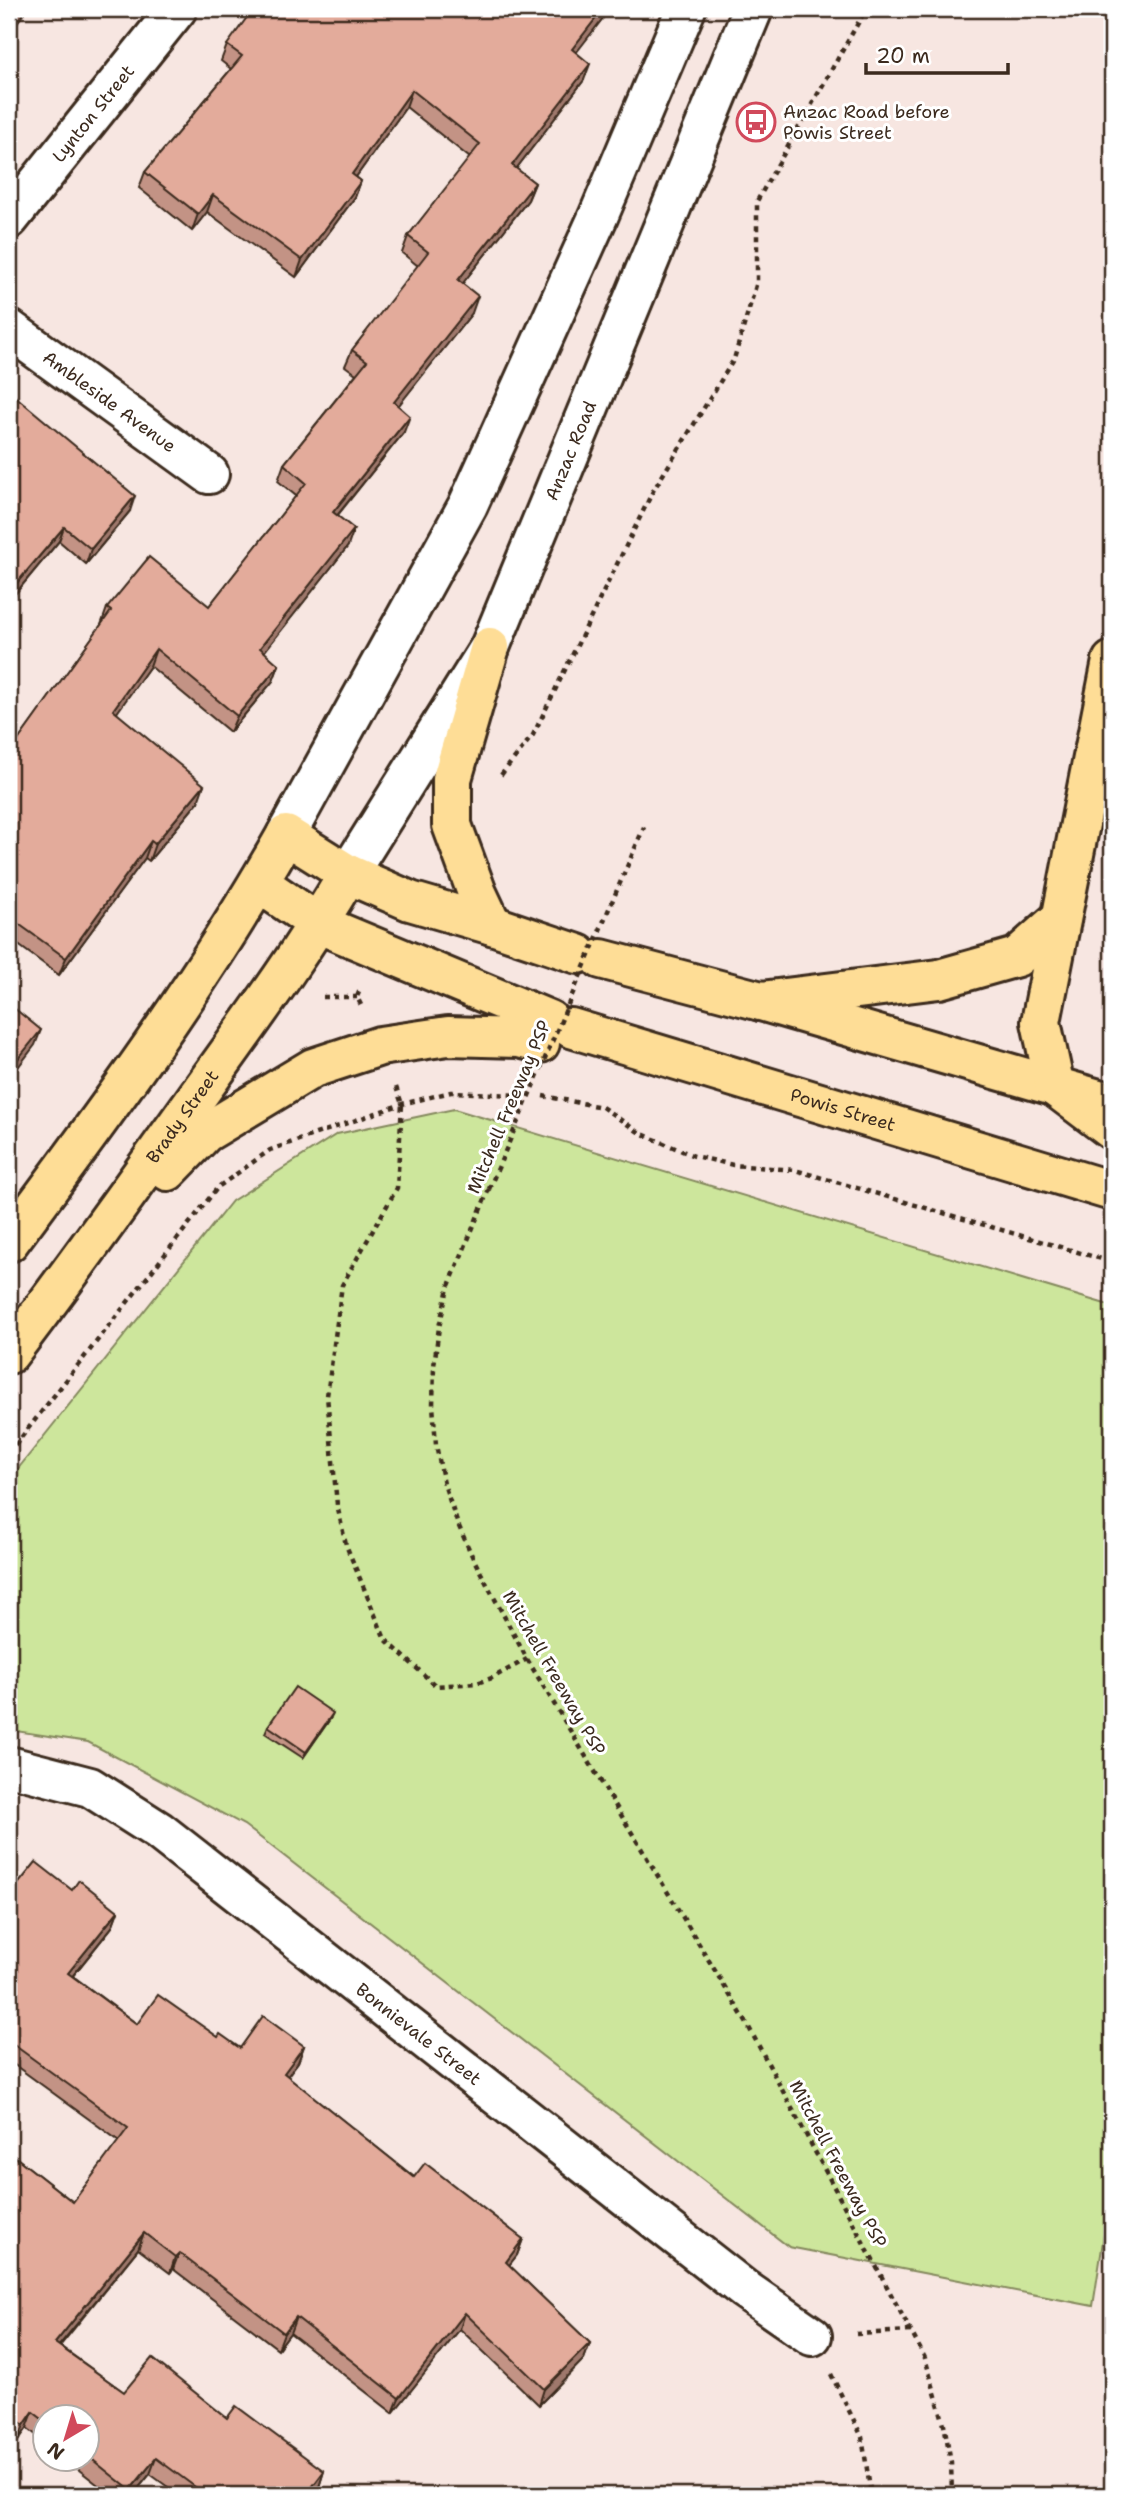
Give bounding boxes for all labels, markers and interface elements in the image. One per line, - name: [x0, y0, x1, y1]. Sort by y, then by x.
- scale bar: [866, 32, 1007, 76]
- text: 20 m: [876, 42, 930, 70]
- street label: Lynton Street: [47, 60, 140, 167]
- place label: Anzac Road before Powis Street: [783, 100, 950, 145]
- bus stop icon: Anzac Road before Powis Street: [735, 101, 777, 143]
- street label: Ambleside Avenue: [38, 345, 181, 458]
- street label: Anzac Road: [540, 397, 602, 504]
- street label: Mitchell Freeway PSP: [462, 1017, 556, 1197]
- street label: Brady Street: [141, 1065, 224, 1168]
- street label: Powis Street: [787, 1083, 899, 1137]
- street label: Mitchell Freeway PSP: [497, 1586, 611, 1760]
- street label: Bonnievale Street: [351, 1978, 486, 2091]
- street label: Mitchell Freeway PSP: [784, 2076, 892, 2252]
- north arrow: [32, 2402, 102, 2472]
- text: N: [42, 2437, 69, 2465]

